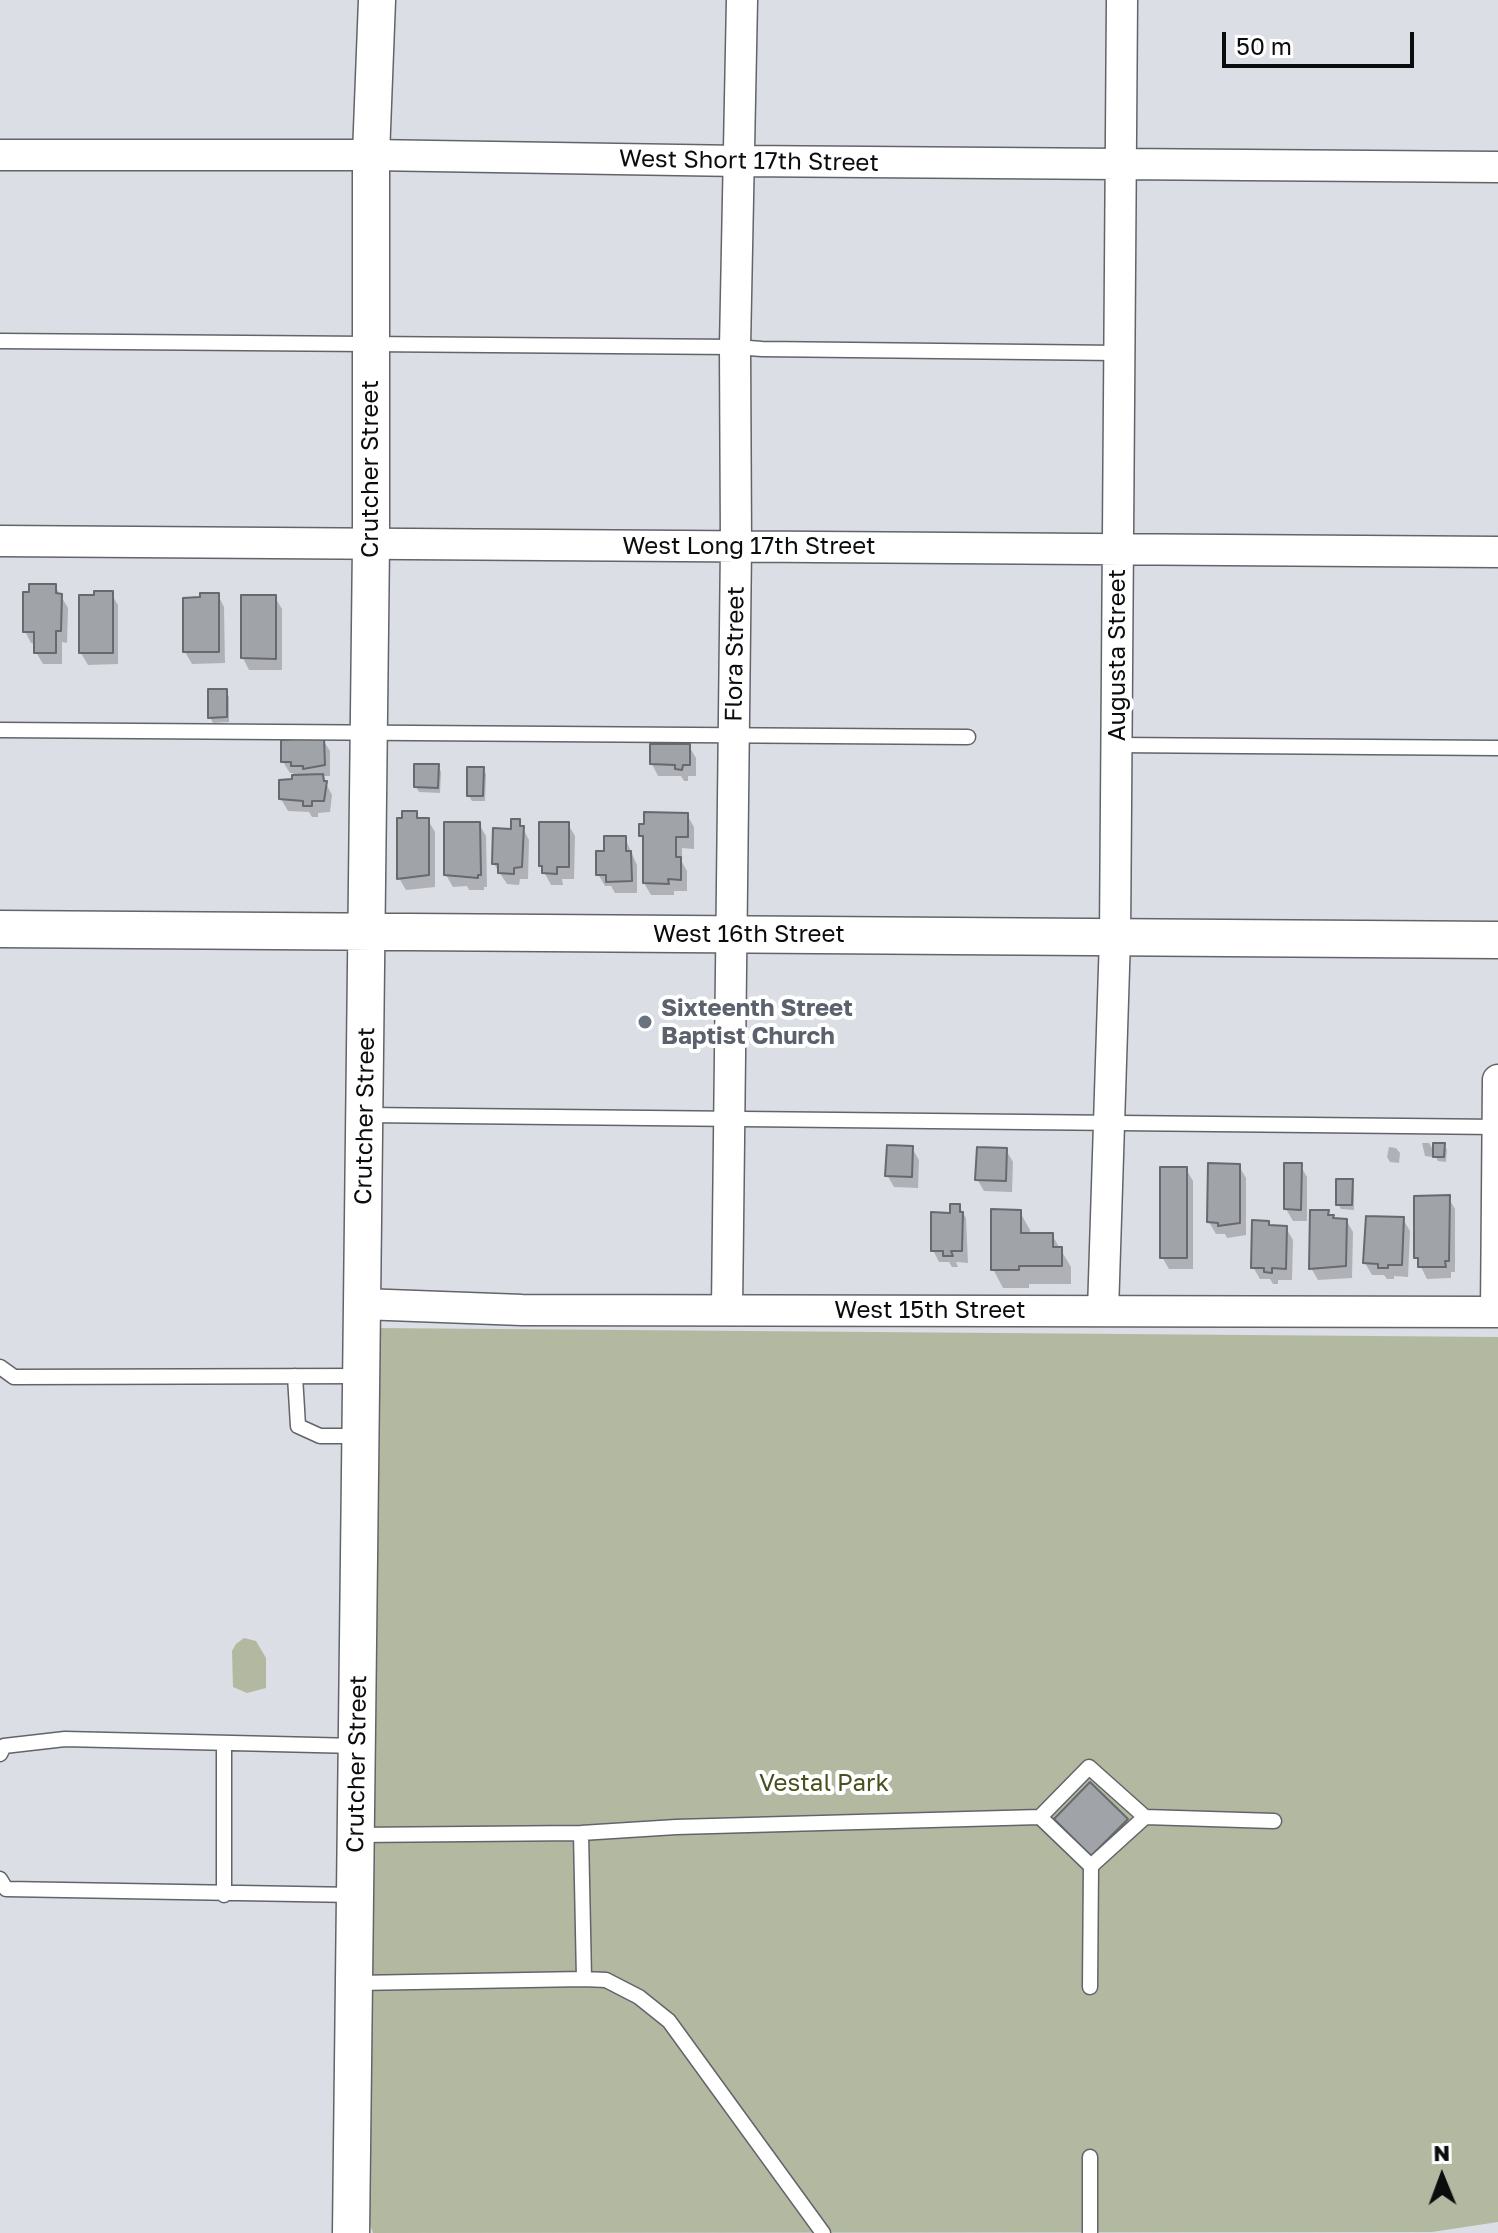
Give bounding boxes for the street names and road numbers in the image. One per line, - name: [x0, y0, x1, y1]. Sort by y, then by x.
- street label: West Short 17th Street: [619, 144, 879, 178]
- street label: Crutcher Street: [356, 380, 384, 558]
- street label: West Long 17th Street: [622, 532, 876, 560]
- street label: Augusta Street: [1103, 569, 1131, 741]
- street label: Flora Street: [719, 586, 751, 722]
- street label: West 16th Street: [653, 920, 845, 948]
- street label: Crutcher Street: [349, 1027, 381, 1205]
- street label: West 15th Street: [834, 1296, 1026, 1324]
- street label: Crutcher Street: [341, 1675, 373, 1853]

